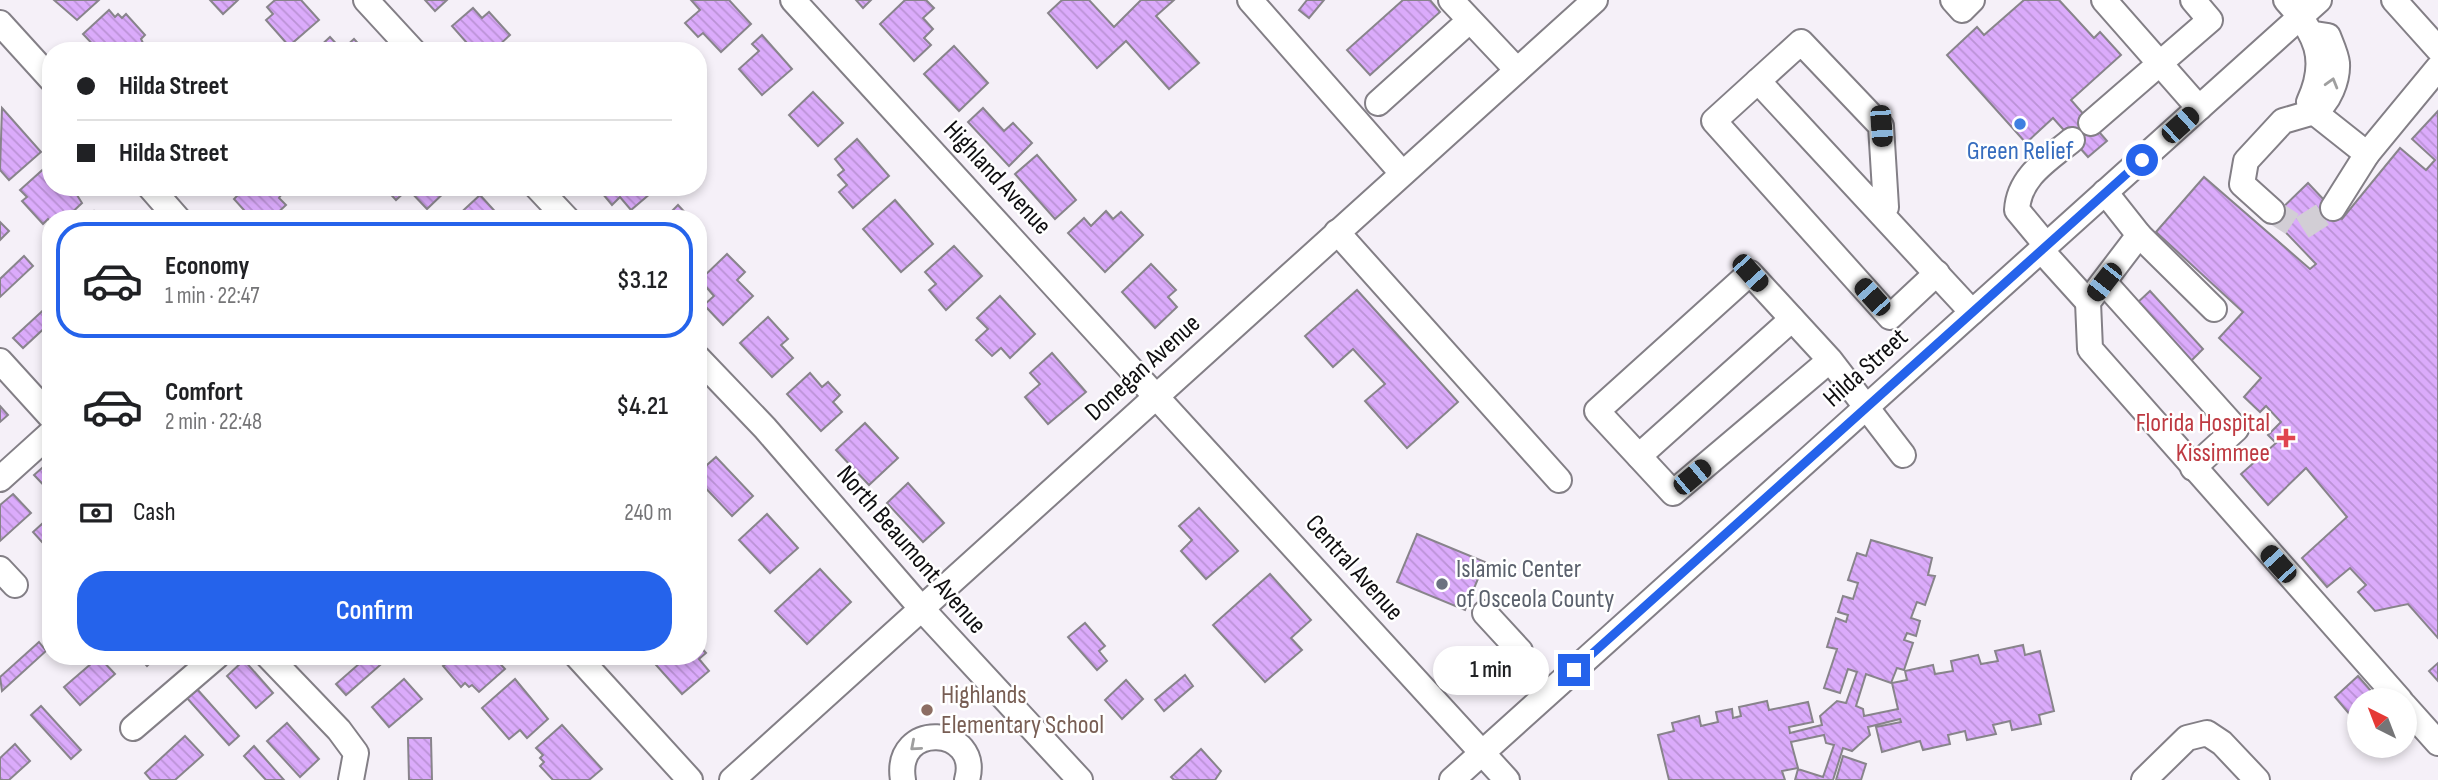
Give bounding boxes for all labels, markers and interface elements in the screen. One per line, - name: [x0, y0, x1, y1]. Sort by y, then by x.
- text: Hilda Street: [119, 71, 228, 102]
- one-way arrow: [2324, 78, 2338, 90]
- car: [2158, 103, 2203, 147]
- car: [1870, 104, 1893, 148]
- street label: Highland Avenue: [937, 115, 1057, 241]
- marker: Green Relief: [2012, 116, 2028, 132]
- place label: Green Relief: [1967, 136, 2074, 167]
- text: Hilda Street: [119, 138, 228, 169]
- route start: [2126, 144, 2158, 176]
- icon: car: [81, 249, 144, 312]
- car: [1729, 250, 1772, 296]
- text: Economy: [165, 251, 249, 282]
- car: [2083, 259, 2126, 305]
- text: $3.12: [617, 265, 668, 296]
- car: [1851, 274, 1894, 320]
- text: 1 min · 22:47: [165, 282, 259, 310]
- street label: Donegan Avenue: [1079, 308, 1207, 428]
- street label: Hilda Street: [1817, 322, 1915, 414]
- icon: car: [81, 375, 144, 438]
- text: Comfort: [165, 377, 243, 408]
- text: $4.21: [616, 391, 668, 422]
- text: 2 min · 22:48: [165, 408, 262, 436]
- place label: Florida Hospital Kissimmee: [2136, 408, 2270, 469]
- marker: Florida Hospital Kissimmee: [2276, 428, 2296, 448]
- car: [1670, 455, 1715, 499]
- street label: North Beaumont Avenue: [830, 460, 992, 640]
- icon: cash: [77, 494, 115, 532]
- text: Cash: [133, 497, 176, 528]
- text: 240 m: [624, 499, 672, 527]
- street label: Central Avenue: [1298, 509, 1410, 627]
- car: [2257, 541, 2300, 587]
- place label: Islamic Center of Osceola County: [1456, 554, 1614, 615]
- button: Confirm: [77, 571, 672, 651]
- marker: Islamic Center of Osceola County: [1434, 576, 1450, 592]
- callout: 1 min: [1434, 646, 1550, 694]
- route end: [1558, 654, 1590, 686]
- text: 1 min: [1470, 656, 1512, 684]
- place label: Highlands Elementary School: [941, 680, 1104, 741]
- north arrow: [2347, 688, 2417, 758]
- map controls: [2347, 688, 2417, 758]
- marker: Highlands Elementary School: [919, 702, 935, 718]
- one-way arrow: [910, 738, 923, 750]

